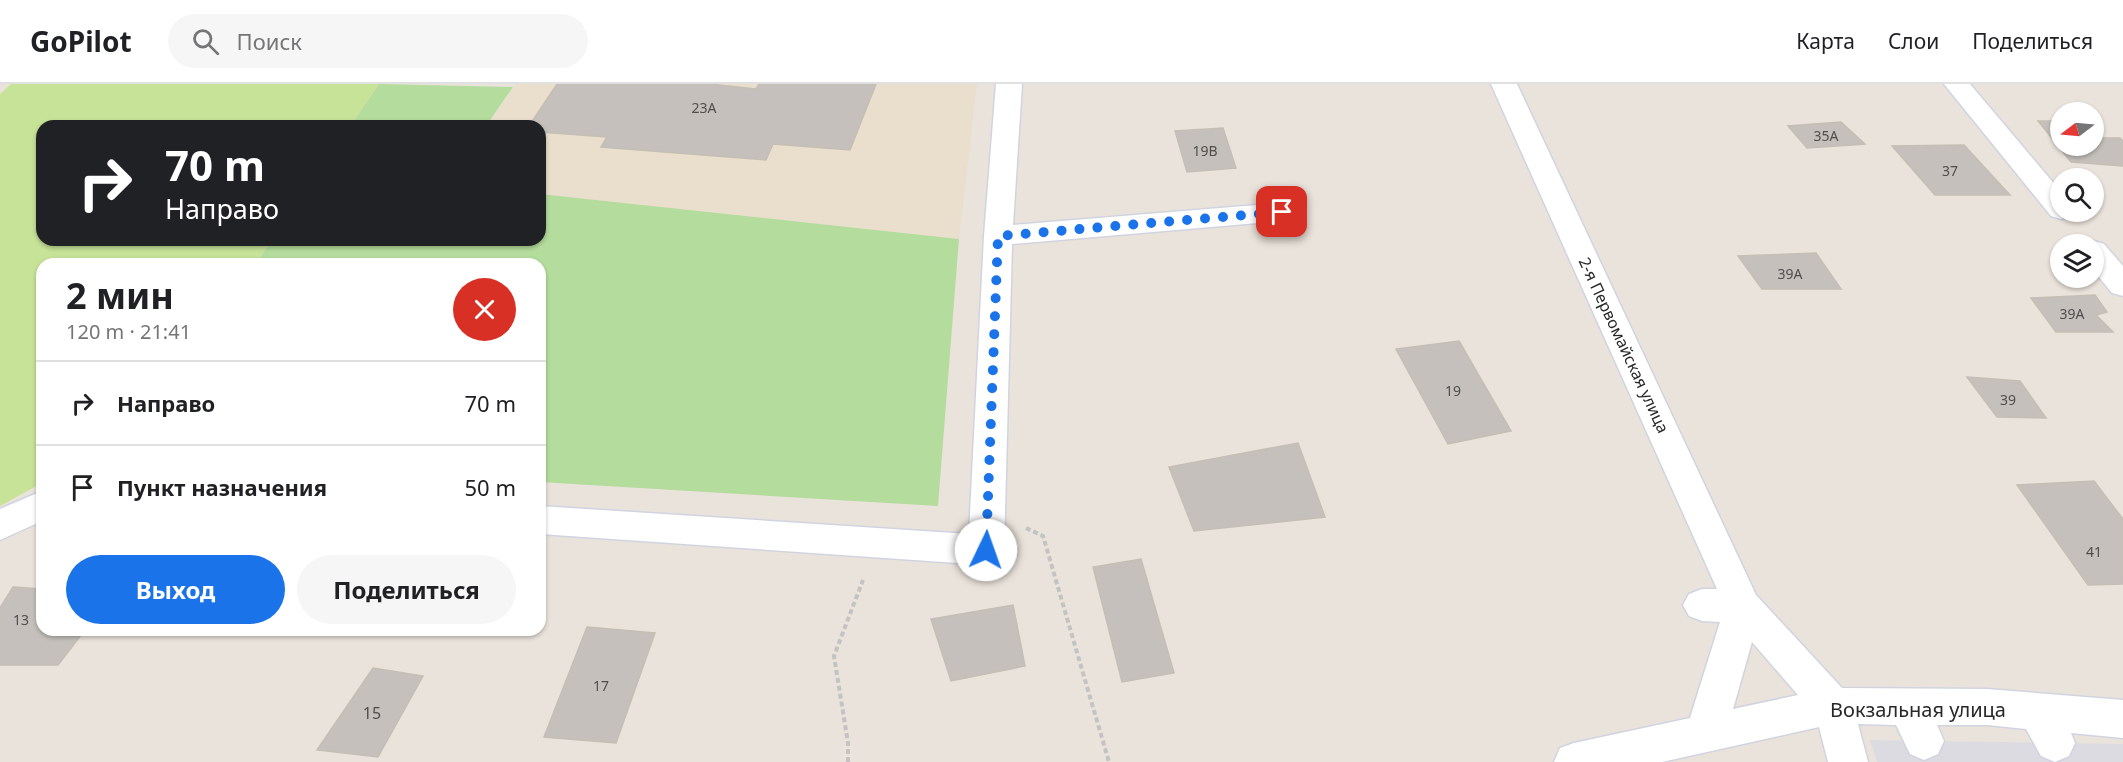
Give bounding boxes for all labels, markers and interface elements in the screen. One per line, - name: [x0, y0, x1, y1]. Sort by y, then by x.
- search box: [168, 14, 588, 68]
- text: GoPilot: [30, 22, 132, 60]
- icon: search: [189, 25, 222, 58]
- text: Поиск: [237, 26, 302, 56]
- text: Карта: [1796, 27, 1855, 55]
- text: Слои: [1888, 27, 1939, 55]
- text: Поделиться: [1972, 27, 2093, 55]
- house number: 23А: [692, 98, 717, 117]
- north arrow: [2050, 102, 2104, 156]
- map controls: [2050, 102, 2104, 288]
- house number: 35А: [1814, 126, 1839, 145]
- text: 70 m: [165, 136, 265, 193]
- house number: 19В: [1192, 141, 1218, 160]
- icon: right: [66, 144, 144, 222]
- house number: 37: [1942, 161, 1958, 180]
- button: search: [2050, 168, 2104, 222]
- pin: [1256, 186, 1307, 237]
- text: Направо: [165, 190, 279, 227]
- icon: arrive: [1265, 195, 1298, 228]
- button: layers: [2050, 234, 2104, 288]
- street label: 2-я Первомайская улица: [1574, 254, 1674, 436]
- house number: 39А: [1778, 264, 1803, 283]
- text: 2 мин: [66, 271, 174, 320]
- button: close: [453, 278, 516, 341]
- house number: 39А: [2060, 304, 2085, 323]
- text: 120 m · 21:41: [66, 318, 191, 345]
- house number: 19: [1445, 381, 1461, 400]
- icon: right: [66, 387, 99, 420]
- text: Направо: [117, 388, 215, 418]
- text: 70 m: [465, 388, 516, 418]
- house number: 39: [2000, 390, 2016, 409]
- icon: arrive: [66, 471, 99, 504]
- text: Пункт назначения: [117, 472, 327, 502]
- text: 50 m: [465, 472, 516, 502]
- position arrow: [954, 518, 1018, 582]
- house number: 41: [2086, 542, 2102, 561]
- button: Выход: [66, 555, 285, 624]
- button: Поделиться: [297, 555, 516, 624]
- house number: 13: [13, 610, 29, 629]
- house number: 17: [593, 676, 609, 695]
- street label: Вокзальная улица: [1830, 696, 2006, 723]
- house number: 15: [363, 702, 381, 724]

